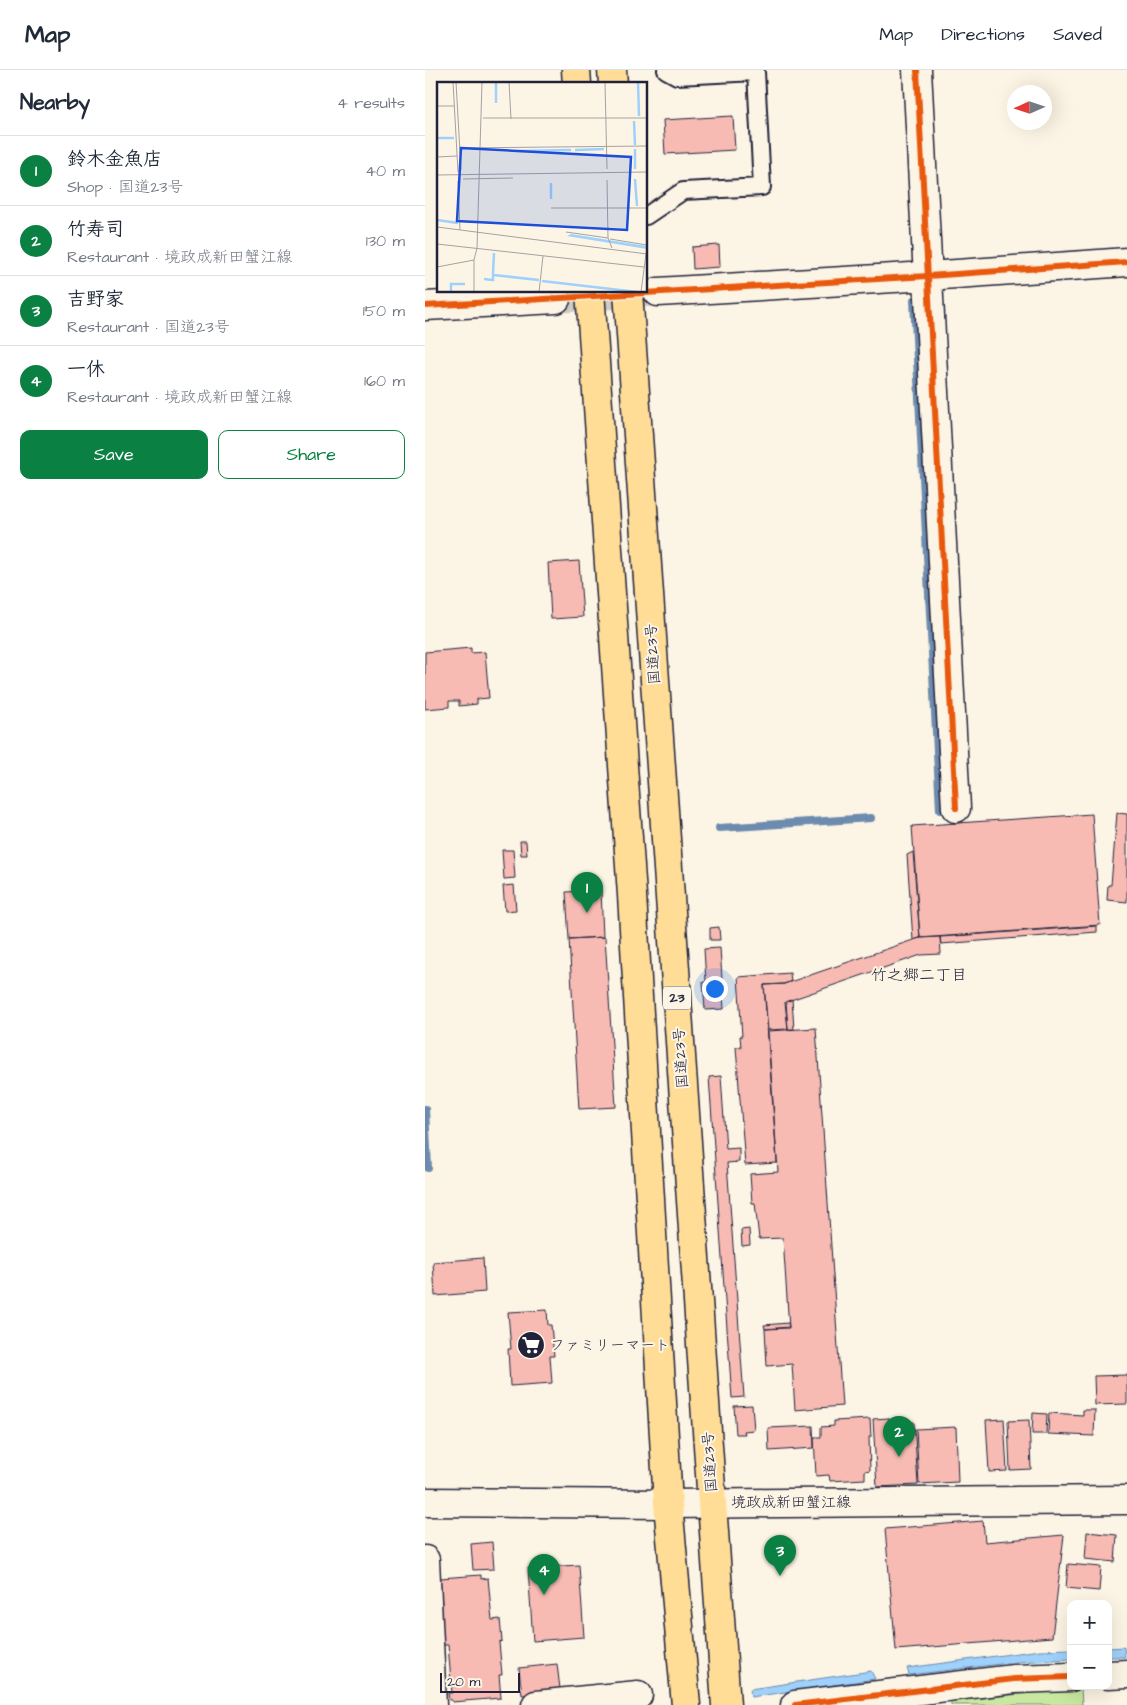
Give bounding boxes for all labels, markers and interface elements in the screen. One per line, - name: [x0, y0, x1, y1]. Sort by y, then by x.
- text: Map: [25, 18, 70, 52]
- text: Map: [879, 22, 913, 47]
- text: Directions: [941, 22, 1025, 47]
- text: Saved: [1053, 22, 1102, 47]
- inset map: [437, 82, 647, 292]
- north arrow: [1007, 85, 1052, 130]
- text: Nearby: [20, 88, 90, 117]
- text: 4 results: [337, 92, 405, 114]
- text: 鈴木金魚店: [67, 146, 162, 173]
- text: 1: [35, 160, 37, 182]
- text: 40 m: [365, 160, 405, 182]
- text: Shop · 国道23号: [67, 176, 183, 198]
- text: 竹寿司: [67, 216, 124, 243]
- text: 2: [31, 230, 41, 252]
- text: 130 m: [366, 230, 405, 252]
- text: Restaurant · 境政成新田蟹江線: [67, 246, 292, 268]
- text: 吉野家: [67, 286, 124, 313]
- text: 3: [32, 300, 40, 322]
- text: 150 m: [363, 300, 405, 322]
- text: Restaurant · 国道23号: [67, 316, 230, 338]
- text: 一休: [67, 356, 105, 383]
- text: 4: [31, 370, 41, 392]
- text: 160 m: [364, 370, 405, 392]
- text: Restaurant · 境政成新田蟹江線: [67, 386, 292, 408]
- button: Save: [20, 430, 208, 479]
- button: Share: [218, 430, 405, 479]
- street label: 国道23号: [640, 623, 666, 685]
- pin: 1: [571, 872, 603, 913]
- district label: 竹之郷二丁目: [871, 964, 967, 986]
- your location: [702, 976, 728, 1002]
- road number: 23: [663, 986, 691, 1010]
- street label: 国道23号: [668, 1027, 694, 1089]
- supermarket icon: ファミリーマート: [516, 1330, 546, 1360]
- place label: ファミリーマート: [550, 1335, 670, 1356]
- pin: 2: [883, 1416, 915, 1457]
- street label: 国道23号: [697, 1431, 723, 1493]
- street label: 境政成新田蟹江線: [731, 1492, 851, 1513]
- pin: 3: [764, 1535, 796, 1576]
- pin: 4: [528, 1554, 560, 1595]
- map controls: [1067, 1600, 1112, 1690]
- button: +: [1067, 1600, 1112, 1645]
- button: −: [1067, 1645, 1112, 1690]
- scale bar: [440, 1670, 520, 1693]
- text: 20 m: [447, 1672, 480, 1692]

